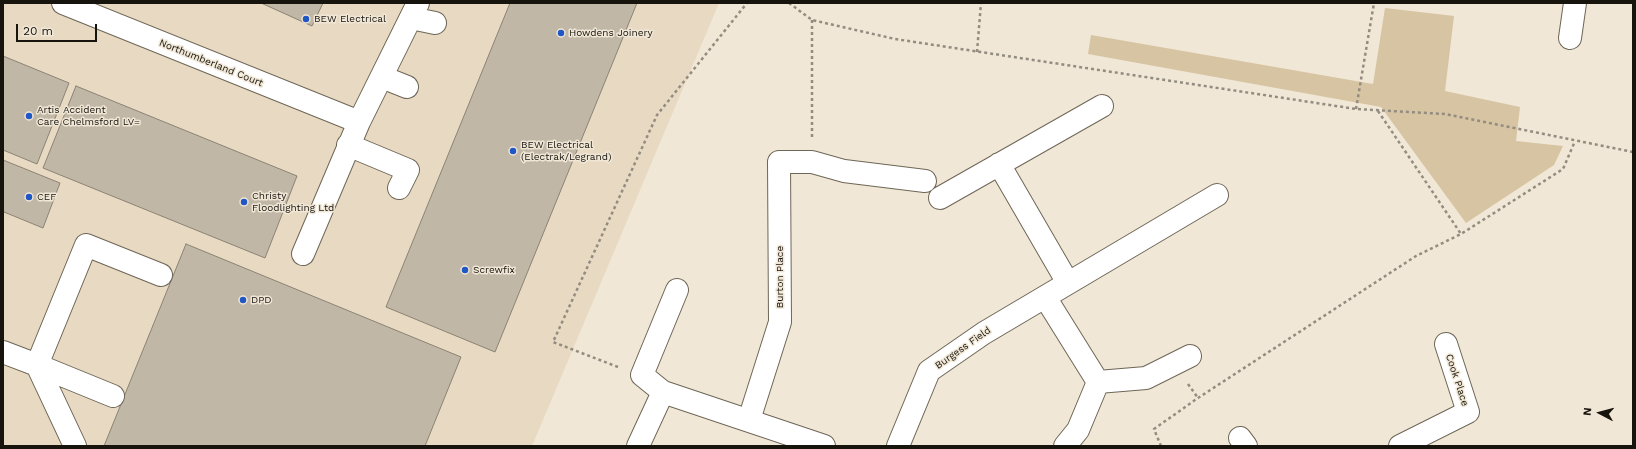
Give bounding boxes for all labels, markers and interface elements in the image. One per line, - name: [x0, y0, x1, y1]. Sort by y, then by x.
- place label: BEW Electrical: [314, 13, 386, 25]
- marker: BEW Electrical: [301, 14, 311, 24]
- scale bar: [18, 16, 99, 42]
- text: 20 m: [23, 24, 53, 38]
- place label: Howdens Joinery: [569, 27, 653, 39]
- marker: Howdens Joinery: [556, 28, 566, 38]
- street label: Northumberland Court: [157, 37, 265, 89]
- place label: Artis Accident Care Chelmsford LV=: [37, 104, 140, 128]
- marker: Artis Accident Care Chelmsford LV=: [24, 111, 34, 121]
- place label: BEW Electrical (Electrak/Legrand): [521, 139, 611, 162]
- marker: BEW Electrical (Electrak/Legrand): [508, 146, 518, 156]
- place label: Christy Floodlighting Ltd: [252, 190, 334, 214]
- place label: CEF: [37, 191, 56, 203]
- marker: CEF: [24, 192, 34, 202]
- marker: Christy Floodlighting Ltd: [239, 197, 249, 207]
- street label: Burton Place: [774, 246, 786, 308]
- place label: Screwfix: [473, 264, 515, 276]
- marker: Screwfix: [460, 265, 470, 275]
- place label: DPD: [251, 294, 272, 306]
- marker: DPD: [238, 295, 248, 305]
- street label: Burgess Field: [933, 324, 993, 372]
- street label: Cook Place: [1443, 352, 1471, 408]
- north arrow: [1580, 393, 1620, 433]
- text: N: [1581, 407, 1594, 416]

